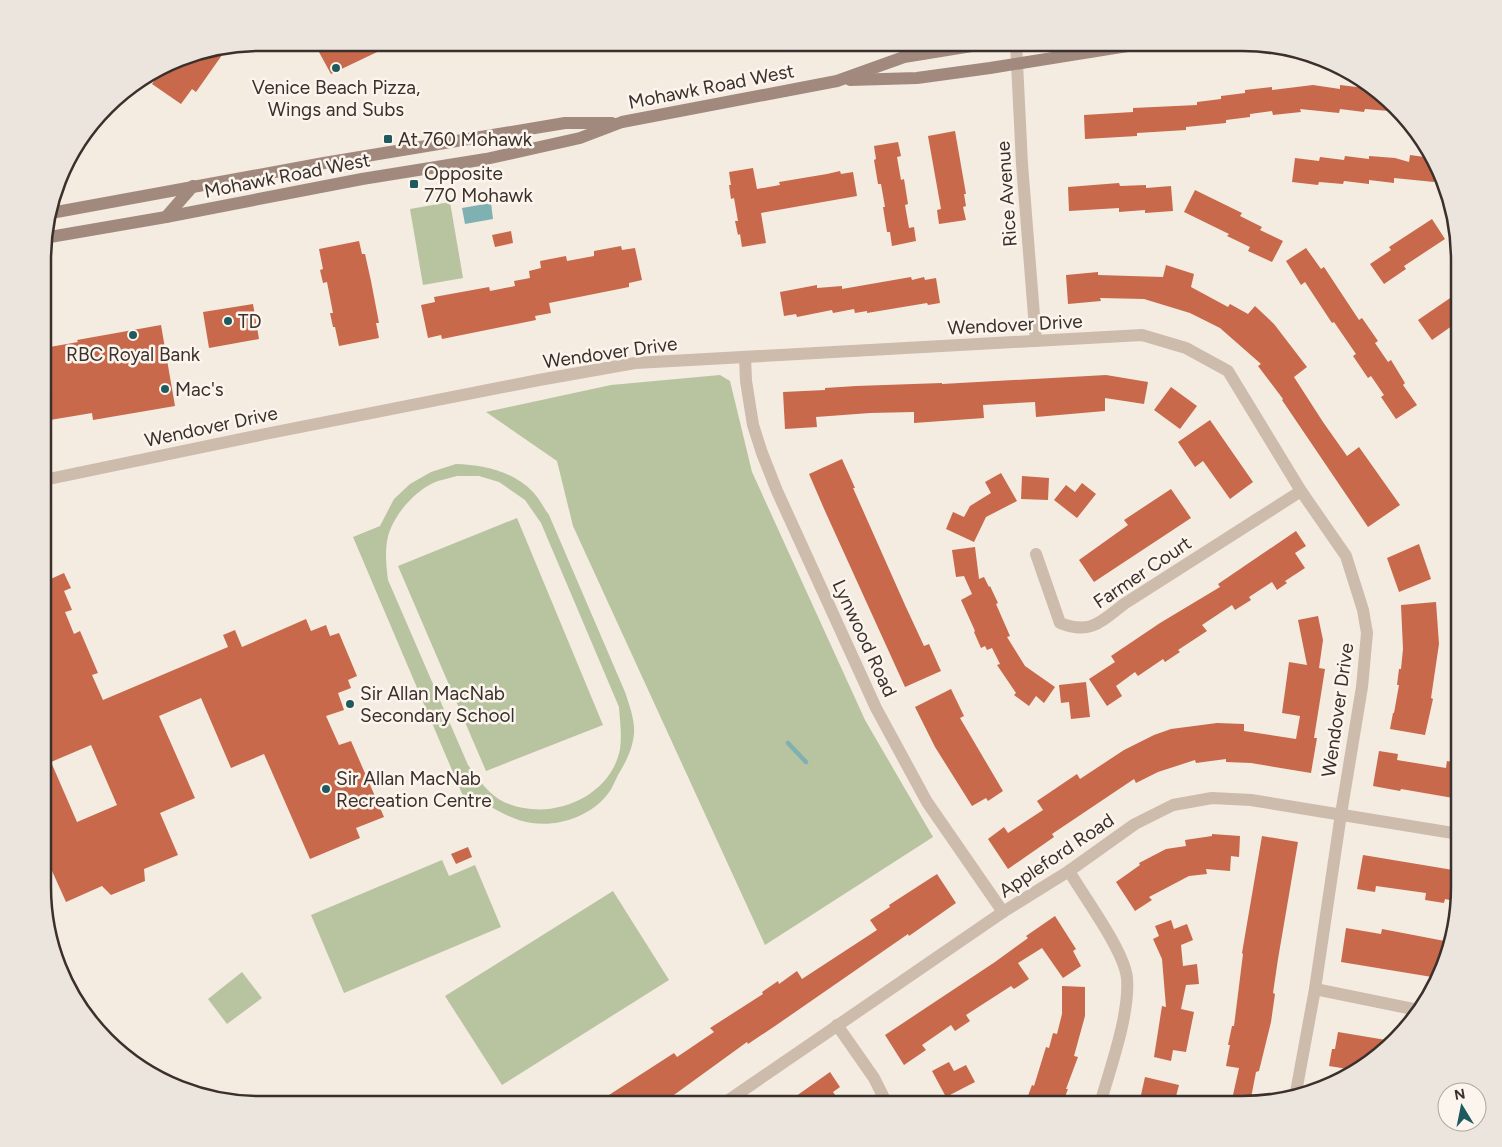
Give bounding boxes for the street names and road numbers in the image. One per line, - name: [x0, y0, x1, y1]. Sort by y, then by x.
- street label: Mohawk Road West: [626, 59, 796, 114]
- street label: Rice Avenue: [991, 140, 1022, 248]
- street label: Mohawk Road West: [202, 148, 372, 203]
- street label: Wendover Drive: [947, 309, 1083, 340]
- street label: Wendover Drive: [541, 332, 679, 373]
- street label: Wendover Drive: [142, 401, 280, 452]
- street label: Farmer Court: [1089, 531, 1196, 614]
- street label: Lynwood Road: [827, 576, 902, 700]
- street label: Wendover Drive: [1317, 641, 1358, 779]
- street label: Appleford Road: [994, 808, 1118, 902]

